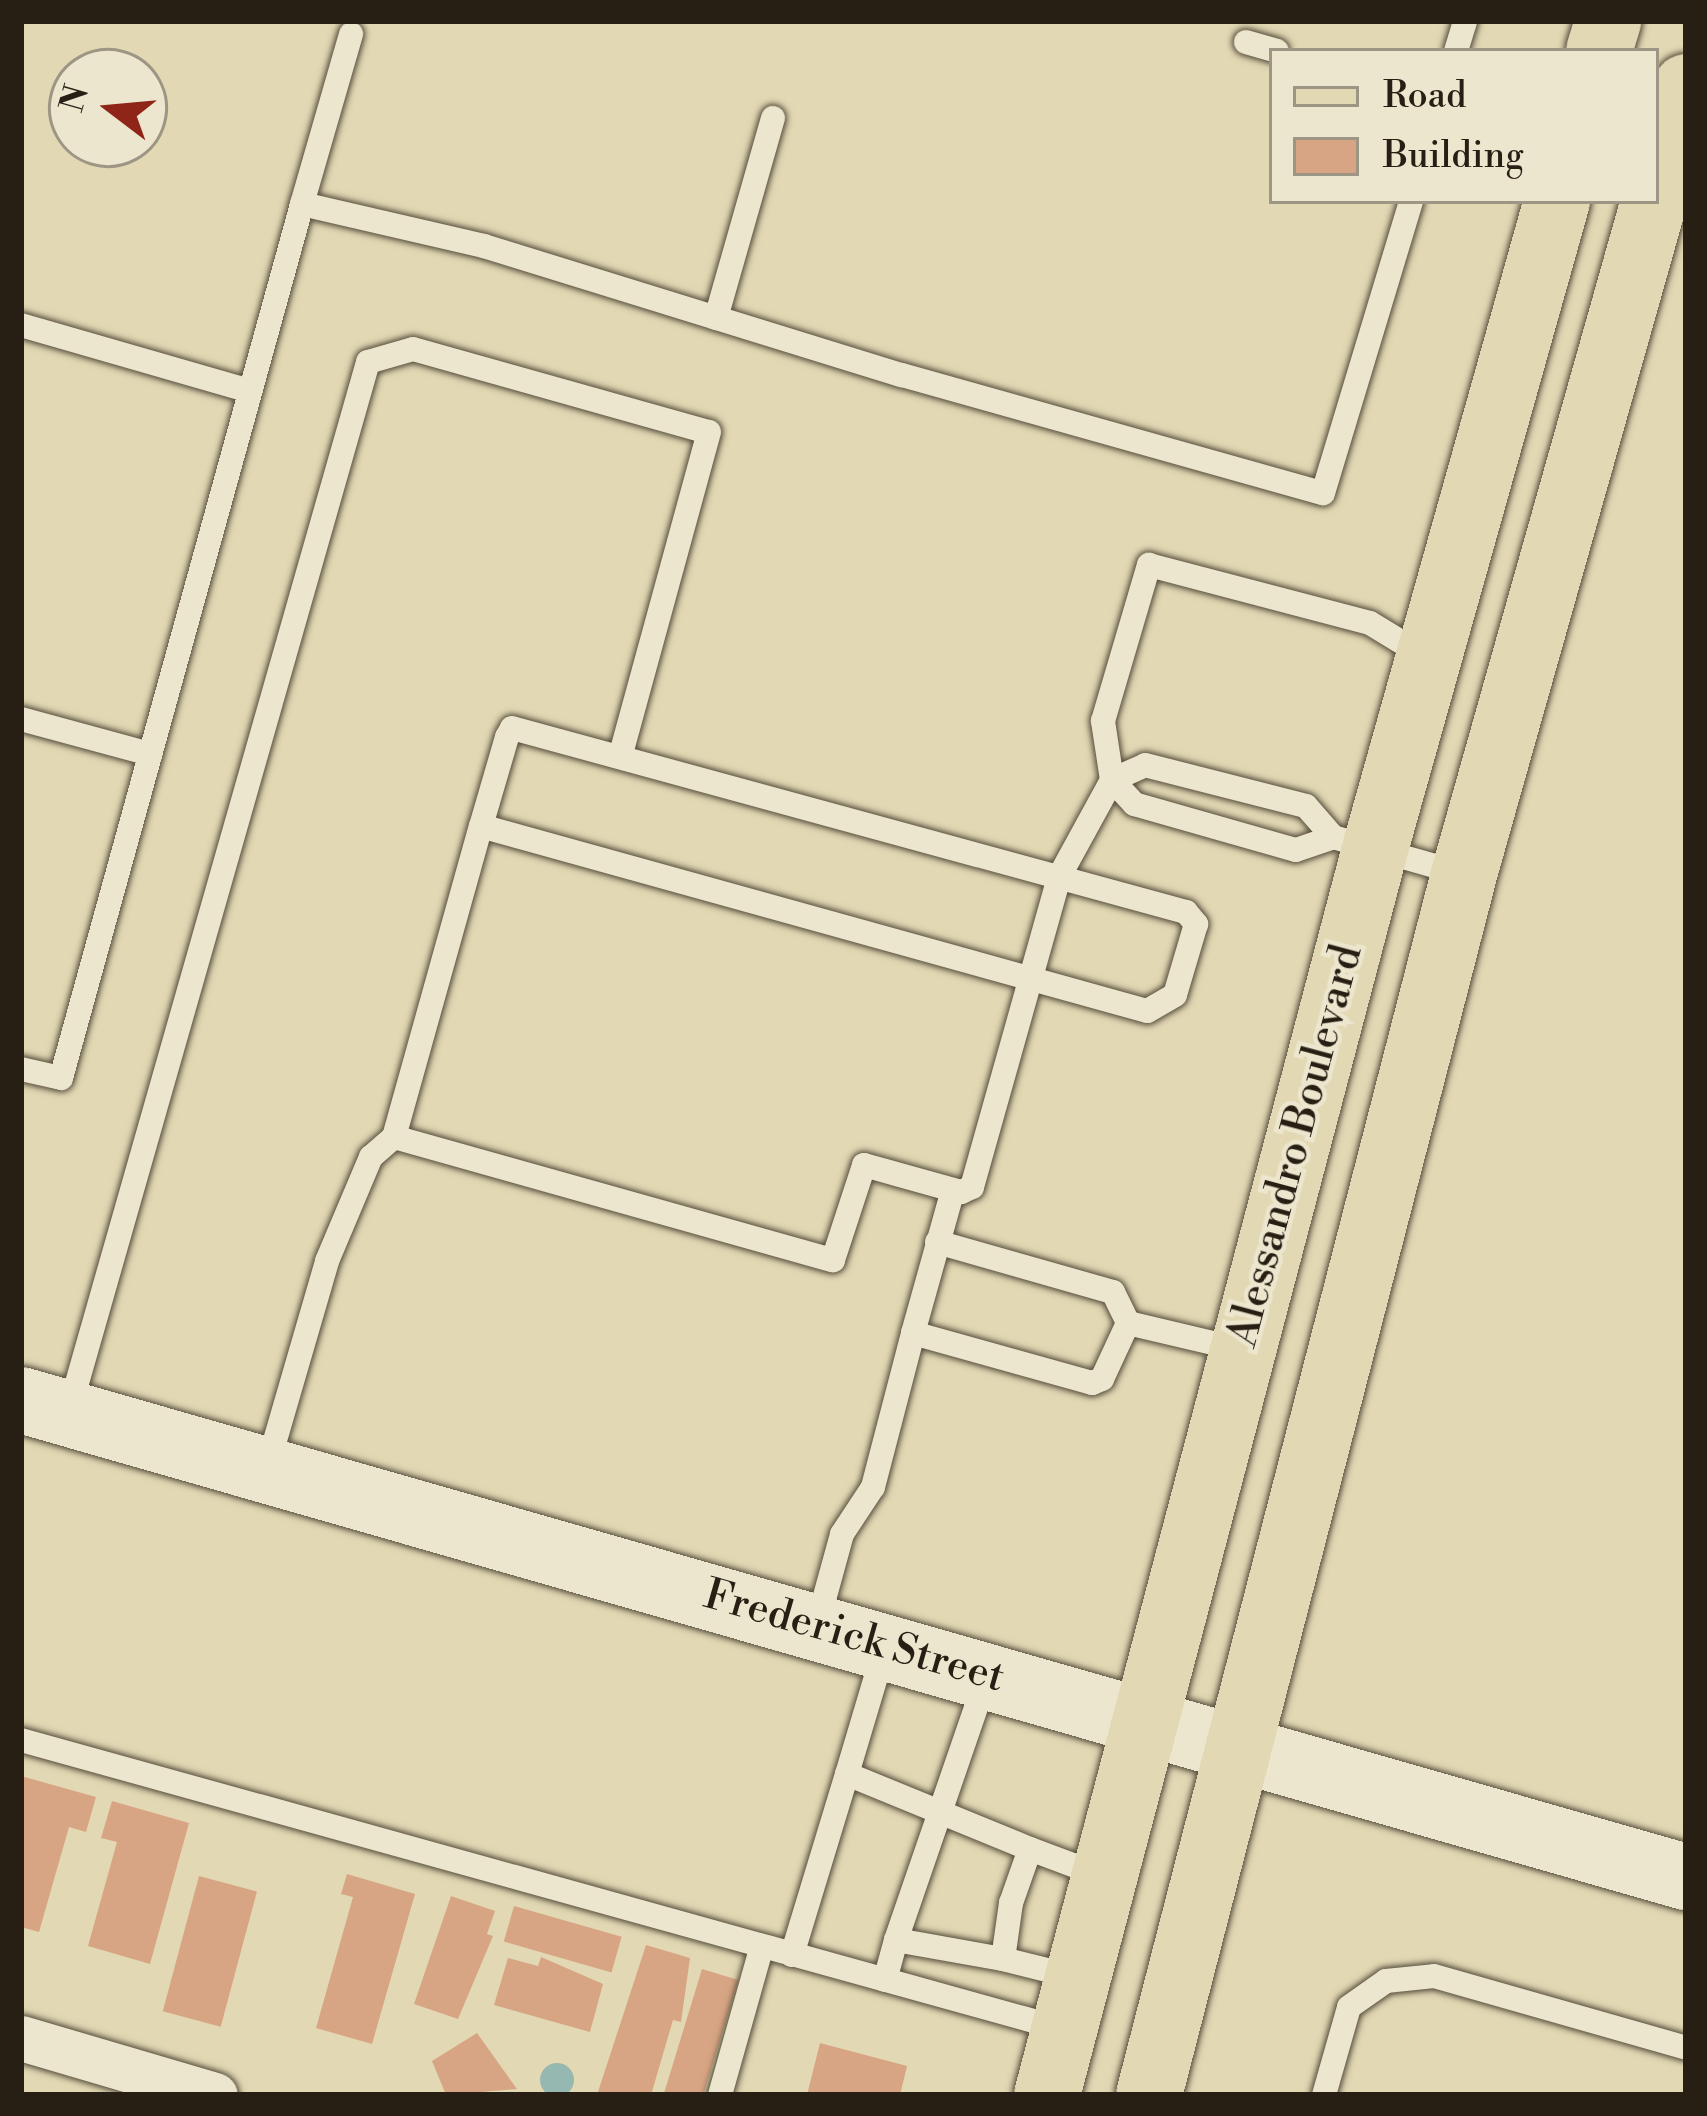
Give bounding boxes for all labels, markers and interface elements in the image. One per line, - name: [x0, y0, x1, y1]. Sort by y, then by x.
- north arrow: [48, 48, 168, 168]
- legend: [1269, 48, 1659, 204]
- text: Road: [1383, 74, 1466, 119]
- text: N: [52, 81, 99, 117]
- text: Building: [1383, 134, 1524, 179]
- street label: Alessandro Boulevard: [1218, 940, 1374, 1352]
- street label: Frederick Street: [698, 1570, 1010, 1704]

